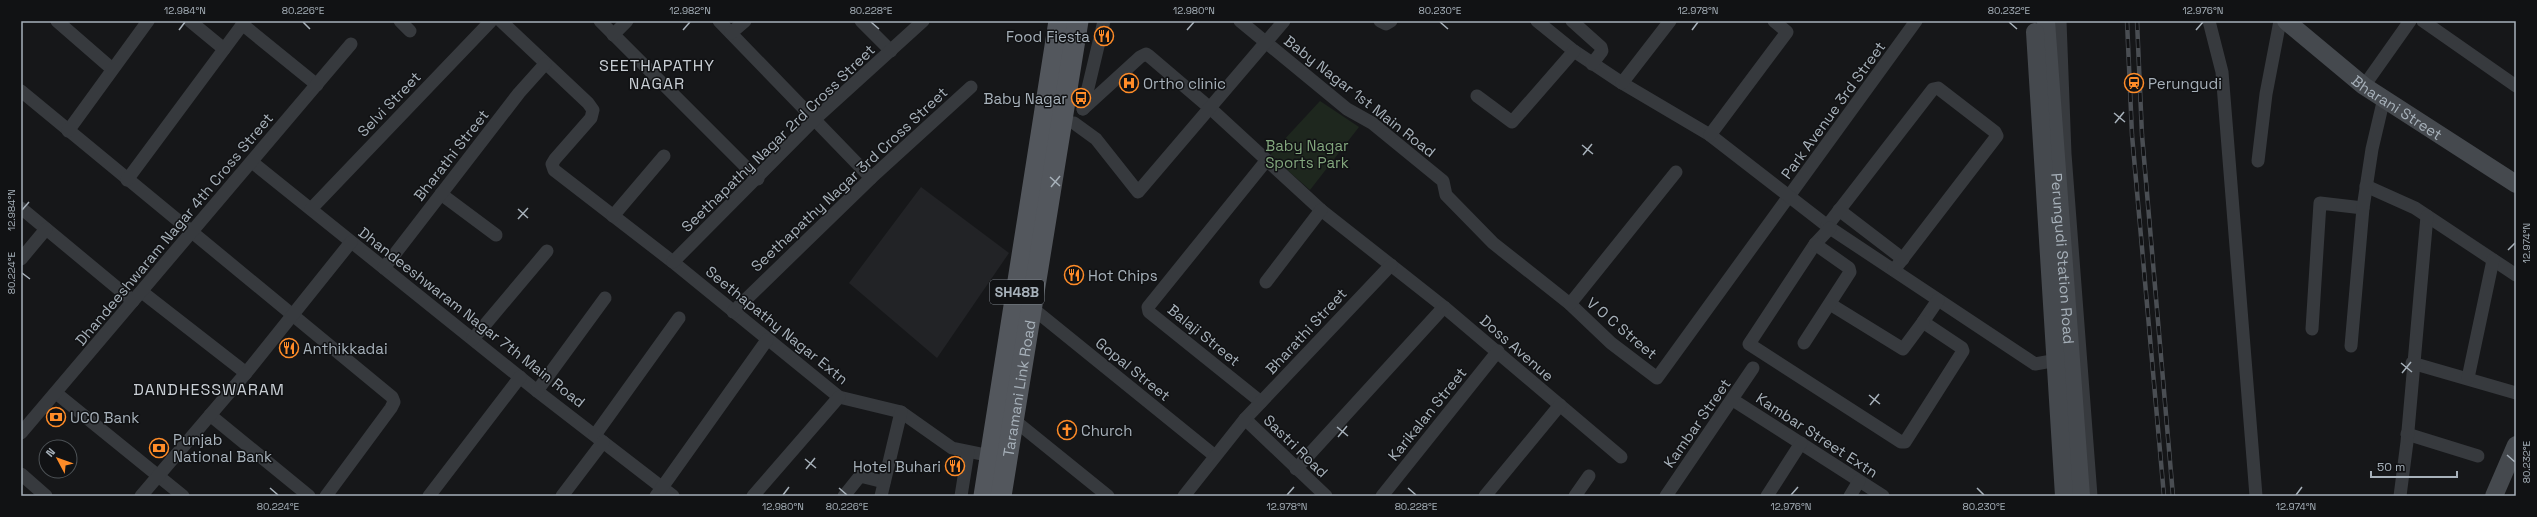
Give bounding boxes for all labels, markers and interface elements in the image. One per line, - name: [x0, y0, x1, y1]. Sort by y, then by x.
- text: 12.984°N: [164, 4, 206, 17]
- text: 80.226°E: [282, 4, 325, 17]
- text: 12.982°N: [669, 4, 711, 17]
- text: 80.228°E: [850, 4, 893, 17]
- text: 12.980°N: [1173, 4, 1215, 17]
- text: 80.230°E: [1419, 4, 1462, 17]
- text: 12.978°N: [1678, 4, 1718, 17]
- text: 80.232°E: [1988, 4, 2031, 17]
- text: 12.976°N: [2183, 4, 2223, 17]
- restaurant icon: Food Fiesta: [1093, 25, 1115, 47]
- place label: Food Fiesta: [1006, 27, 1090, 46]
- street label: Baby Nagar 1st Main Road: [1280, 31, 1440, 161]
- street label: Park Avenue 3rd Street: [1777, 37, 1889, 183]
- street label: Seethapathy Nagar 2rd Cross Street: [677, 40, 879, 236]
- district label: SEETHAPATHY NAGAR: [599, 55, 715, 94]
- street label: Selvi Street: [353, 67, 425, 141]
- street label: Bharani Street: [2348, 71, 2446, 144]
- hospital icon: Ortho clinic: [1118, 72, 1140, 94]
- station icon: Perungudi: [2123, 72, 2145, 94]
- place label: Ortho clinic: [1143, 74, 1226, 93]
- place label: Perungudi: [2148, 74, 2222, 93]
- street label: Seethapathy Nagar 3rd Cross Street: [747, 83, 951, 275]
- bus stop icon: Baby Nagar: [1070, 87, 1092, 109]
- place label: Baby Nagar: [983, 89, 1067, 108]
- street label: Bharathi Street: [409, 105, 493, 204]
- street label: Dhandeeshwaram Nagar 4th Cross Street: [71, 109, 277, 349]
- park label: Baby Nagar Sports Park: [1265, 136, 1349, 172]
- street label: Perungudi Station Road: [2048, 172, 2079, 345]
- text: 12.984°N: [5, 189, 18, 231]
- street label: Dhandeeshwaram Nagar 7th Main Road: [355, 223, 589, 411]
- text: 12.974°N: [2520, 223, 2533, 263]
- text: 80.224°E: [5, 251, 18, 294]
- street label: Seethapathy Nagar Extn: [702, 262, 852, 388]
- restaurant icon: Hot Chips: [1063, 264, 1085, 286]
- place label: Hot Chips: [1088, 266, 1158, 285]
- road number: SH48B: [990, 280, 1044, 304]
- street label: Bharathi Street: [1261, 284, 1351, 378]
- street label: V O C Street: [1583, 293, 1661, 363]
- street label: Balaji Street: [1164, 300, 1244, 370]
- street label: Doss Avenue: [1476, 311, 1558, 385]
- street label: Taramani Link Road: [998, 319, 1039, 458]
- street label: Gopal Street: [1092, 333, 1174, 405]
- restaurant icon: Anthikkadai: [278, 337, 300, 359]
- place label: Anthikkadai: [303, 339, 388, 358]
- street label: Karikalan Street: [1383, 363, 1471, 465]
- street label: Kambar Street: [1659, 375, 1735, 471]
- district label: DANDHESSWARAM: [133, 379, 285, 400]
- street label: Kambar Street Extn: [1752, 388, 1882, 482]
- bank icon: UCO Bank: [45, 406, 67, 428]
- place label: UCO Bank: [70, 408, 139, 427]
- street label: Sastri Road: [1260, 411, 1332, 481]
- church icon: Church: [1056, 419, 1078, 441]
- place label: Church: [1081, 421, 1132, 440]
- place label: Punjab National Bank: [173, 430, 272, 466]
- bank icon: Punjab National Bank: [148, 437, 170, 459]
- north arrow: [38, 439, 78, 479]
- text: 80.232°E: [2520, 440, 2533, 483]
- text: N: [43, 445, 58, 460]
- scale bar: [2371, 453, 2457, 479]
- restaurant icon: Hotel Buhari: [944, 455, 966, 477]
- place label: Hotel Buhari: [853, 457, 941, 476]
- text: 50 m: [2377, 459, 2405, 475]
- text: 80.224°E: [257, 500, 300, 513]
- text: 12.980°N: [762, 500, 804, 513]
- text: 80.226°E: [826, 500, 869, 513]
- text: 12.978°N: [1267, 500, 1307, 513]
- text: 80.228°E: [1395, 500, 1438, 513]
- text: 12.976°N: [1771, 500, 1811, 513]
- text: 80.230°E: [1963, 500, 2006, 513]
- text: 12.974°N: [2276, 500, 2316, 513]

